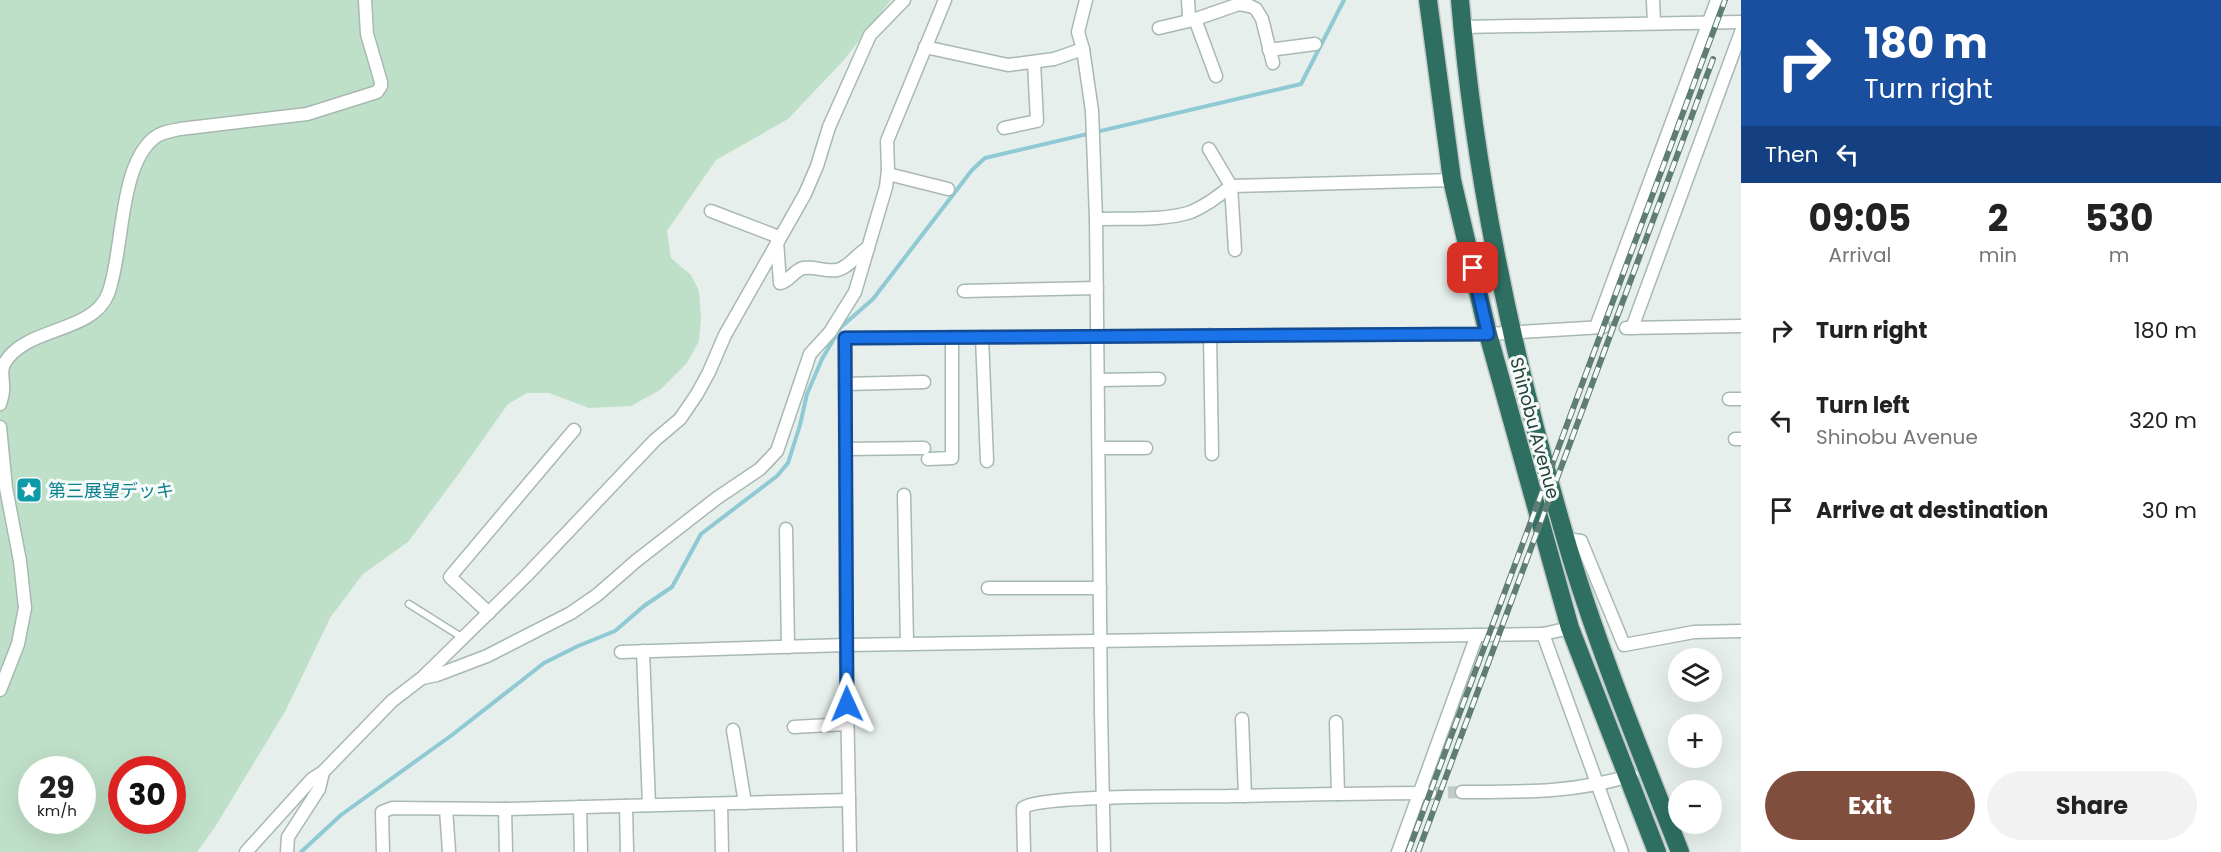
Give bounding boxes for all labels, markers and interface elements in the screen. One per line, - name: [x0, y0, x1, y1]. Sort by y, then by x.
- text: 180 m: [1864, 14, 1988, 73]
- icon: right: [1765, 24, 1843, 102]
- text: Turn right: [1864, 70, 1993, 107]
- icon: left: [1831, 138, 1864, 171]
- text: Then: [1765, 139, 1819, 170]
- text: 09:05: [1809, 193, 1911, 244]
- text: 2: [1988, 193, 2008, 244]
- text: 530: [2085, 193, 2153, 244]
- text: Arrival: [1828, 241, 1891, 269]
- text: min: [1979, 241, 2017, 269]
- text: m: [2109, 241, 2129, 269]
- pin: [1447, 242, 1498, 293]
- icon: arrive: [1456, 251, 1489, 284]
- icon: right: [1765, 314, 1798, 347]
- text: Turn right: [1816, 315, 1927, 346]
- text: 180 m: [2134, 315, 2197, 346]
- street label: Shinobu Avenue: [1504, 354, 1566, 502]
- text: Turn left: [1816, 390, 1910, 421]
- icon: left: [1765, 404, 1798, 437]
- text: 320 m: [2129, 405, 2197, 436]
- text: Shinobu Avenue: [1816, 423, 1978, 451]
- place icon: 第三展望デッキ: [14, 475, 44, 505]
- place label: 第三展望デッキ: [48, 478, 174, 503]
- icon: arrive: [1765, 494, 1798, 527]
- text: Arrive at destination: [1816, 495, 2048, 526]
- text: 30 m: [2142, 495, 2197, 526]
- map controls: [1668, 648, 1722, 834]
- button: layers: [1668, 648, 1722, 702]
- position arrow: [815, 672, 879, 736]
- button: +: [1668, 714, 1722, 768]
- speed limit sign: 30: [108, 756, 186, 834]
- text: 29: [39, 766, 75, 809]
- button: Exit: [1765, 771, 1975, 840]
- button: Share: [1987, 771, 2197, 840]
- button: −: [1668, 780, 1722, 834]
- text: km/h: [37, 800, 77, 821]

